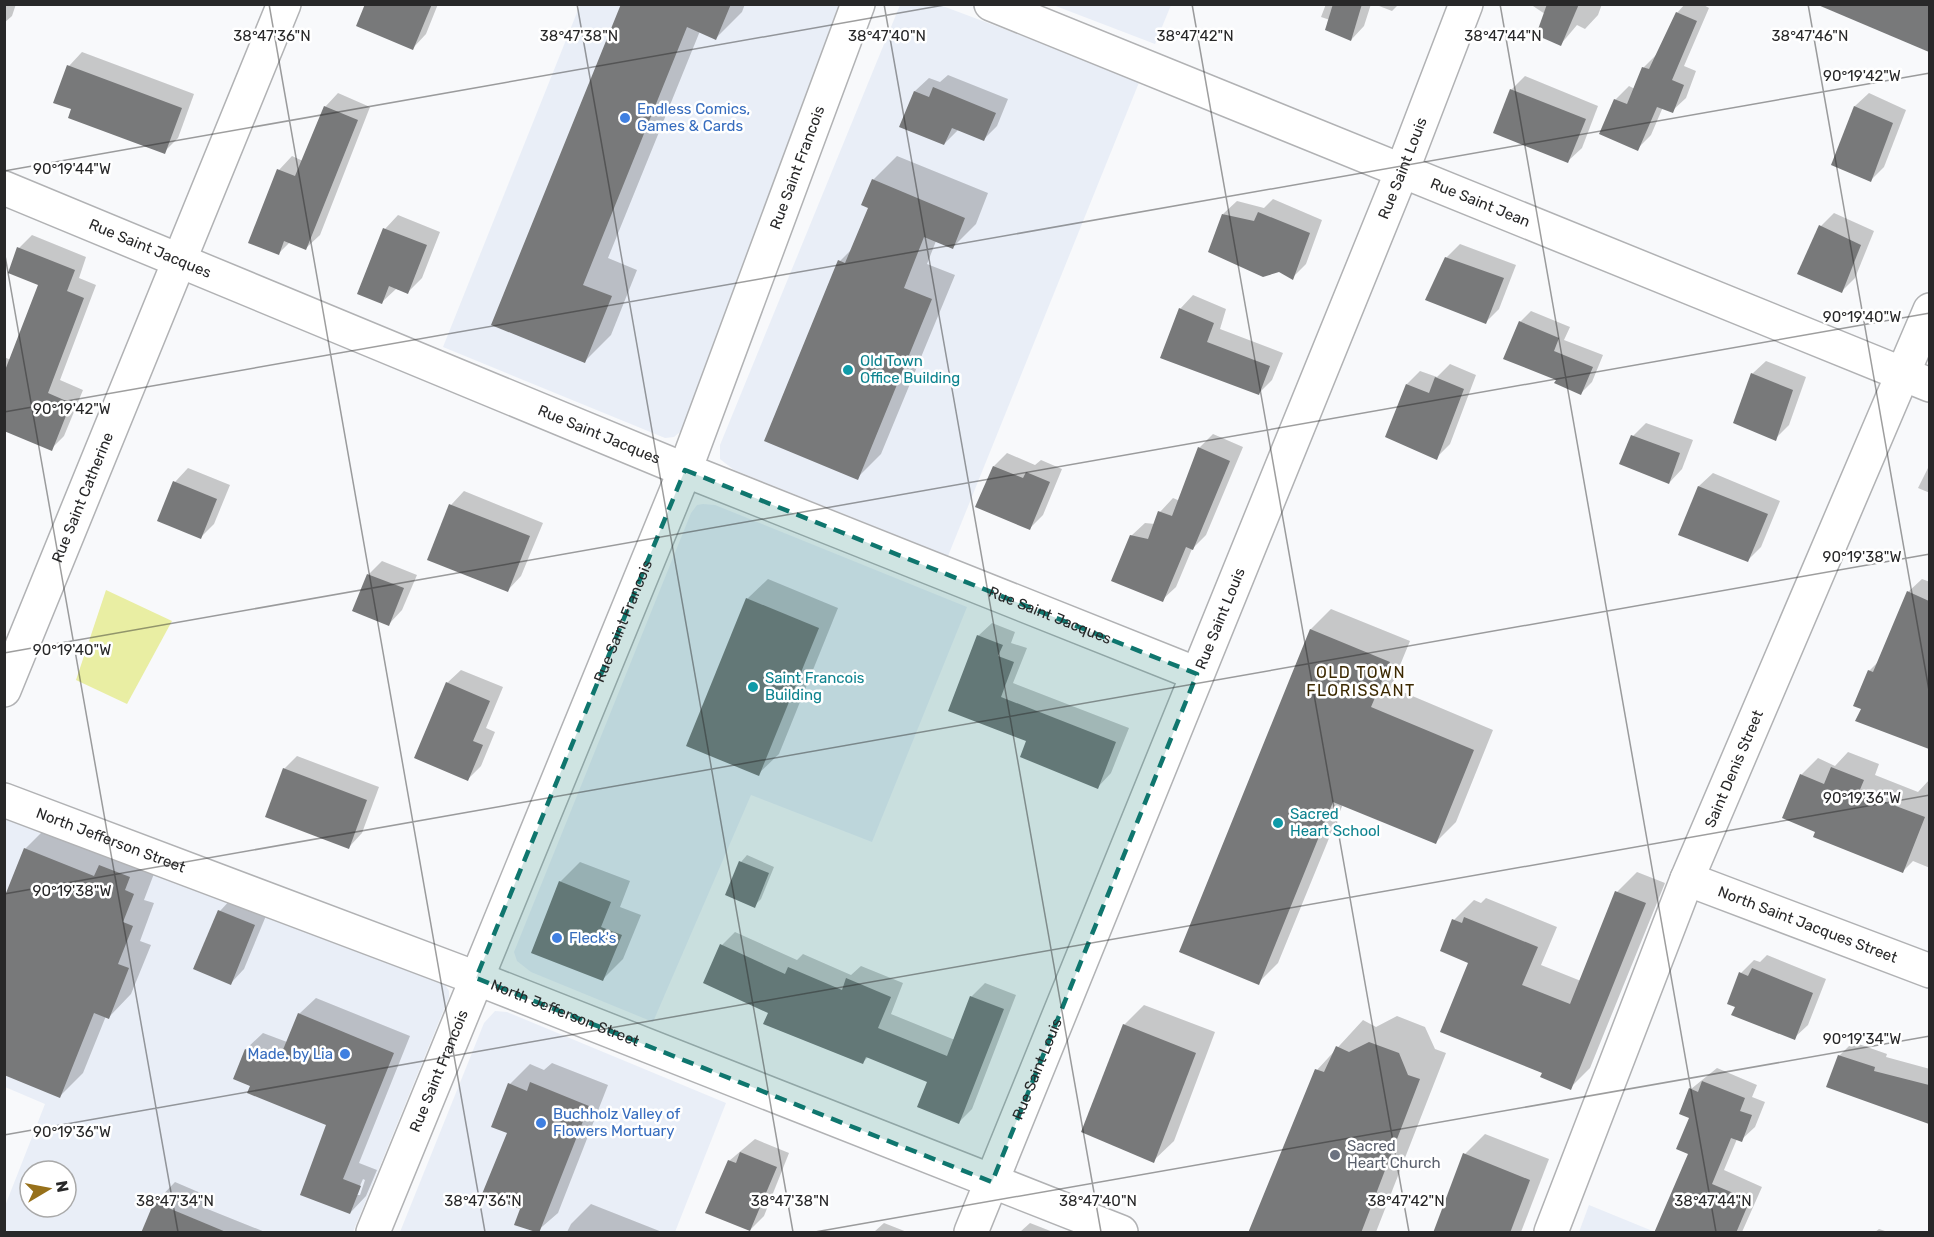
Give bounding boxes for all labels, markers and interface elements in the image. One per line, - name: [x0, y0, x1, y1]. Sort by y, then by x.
- text: 38°47'36"N: [233, 27, 311, 45]
- text: 38°47'38"N: [540, 27, 618, 45]
- text: 38°47'40"N: [848, 27, 926, 45]
- text: 38°47'42"N: [1156, 27, 1234, 45]
- text: 38°47'44"N: [1464, 27, 1542, 45]
- text: 38°47'46"N: [1772, 27, 1848, 45]
- text: 90°19'42"W: [1823, 67, 1901, 85]
- place label: Endless Comics, Games & Cards: [637, 100, 750, 135]
- street label: Rue Saint Francois: [766, 103, 829, 232]
- marker: Endless Comics, Games & Cards: [618, 111, 632, 125]
- street label: Rue Saint Louis: [1374, 114, 1431, 222]
- text: 90°19'44"W: [33, 160, 111, 178]
- street label: Rue Saint Jean: [1428, 174, 1533, 231]
- street label: Rue Saint Jacques: [86, 215, 214, 282]
- text: 90°19'40"W: [1823, 308, 1901, 326]
- place label: Old Town Office Building: [860, 352, 960, 387]
- marker: Old Town Office Building: [841, 363, 855, 377]
- text: 90°19'42"W: [33, 400, 111, 418]
- street label: Rue Saint Jacques: [535, 401, 663, 468]
- street label: Rue Saint Catherine: [48, 430, 117, 565]
- text: 90°19'38"W: [1822, 548, 1902, 566]
- street label: Rue Saint Francois: [590, 557, 656, 685]
- street label: Rue Saint Louis: [1191, 565, 1249, 672]
- street label: Rue Saint Jacques: [986, 583, 1114, 648]
- text: 90°19'40"W: [33, 641, 111, 659]
- district label: OLD TOWN FLORISSANT: [1306, 663, 1416, 700]
- place label: Saint Francois Building: [765, 669, 865, 704]
- marker: Saint Francois Building: [746, 680, 760, 694]
- street label: Saint Denis Street: [1701, 707, 1767, 830]
- text: 90°19'36"W: [1823, 789, 1901, 807]
- street label: North Jefferson Street: [34, 804, 188, 877]
- place label: Sacred Heart School: [1290, 805, 1380, 840]
- marker: Sacred Heart School: [1271, 816, 1285, 830]
- text: 90°19'38"W: [32, 882, 112, 900]
- street label: North Saint Jacques Street: [1715, 883, 1900, 967]
- place label: Fleck's: [569, 929, 617, 947]
- marker: Fleck's: [550, 931, 564, 945]
- street label: North Jefferson Street: [488, 976, 642, 1050]
- street label: Rue Saint Francois: [406, 1007, 472, 1135]
- street label: Rue Saint Louis: [1009, 1015, 1066, 1122]
- text: 90°19'34"W: [1823, 1030, 1901, 1048]
- place label: Made. by Lia: [247, 1045, 333, 1063]
- marker: Made. by Lia: [338, 1047, 352, 1061]
- place label: Buchholz Valley of Flowers Mortuary: [553, 1105, 680, 1140]
- marker: Buchholz Valley of Flowers Mortuary: [534, 1116, 548, 1130]
- text: 90°19'36"W: [33, 1123, 111, 1141]
- place label: Sacred Heart Church: [1347, 1137, 1441, 1172]
- marker: Sacred Heart Church: [1328, 1148, 1342, 1162]
- north arrow: [18, 1159, 78, 1219]
- text: N: [52, 1179, 73, 1194]
- text: 38°47'34"N: [136, 1192, 214, 1210]
- text: 38°47'36"N: [444, 1192, 522, 1210]
- text: 38°47'38"N: [751, 1192, 829, 1210]
- text: 38°47'40"N: [1059, 1192, 1137, 1210]
- text: 38°47'42"N: [1367, 1192, 1445, 1210]
- text: 38°47'44"N: [1674, 1192, 1752, 1210]

